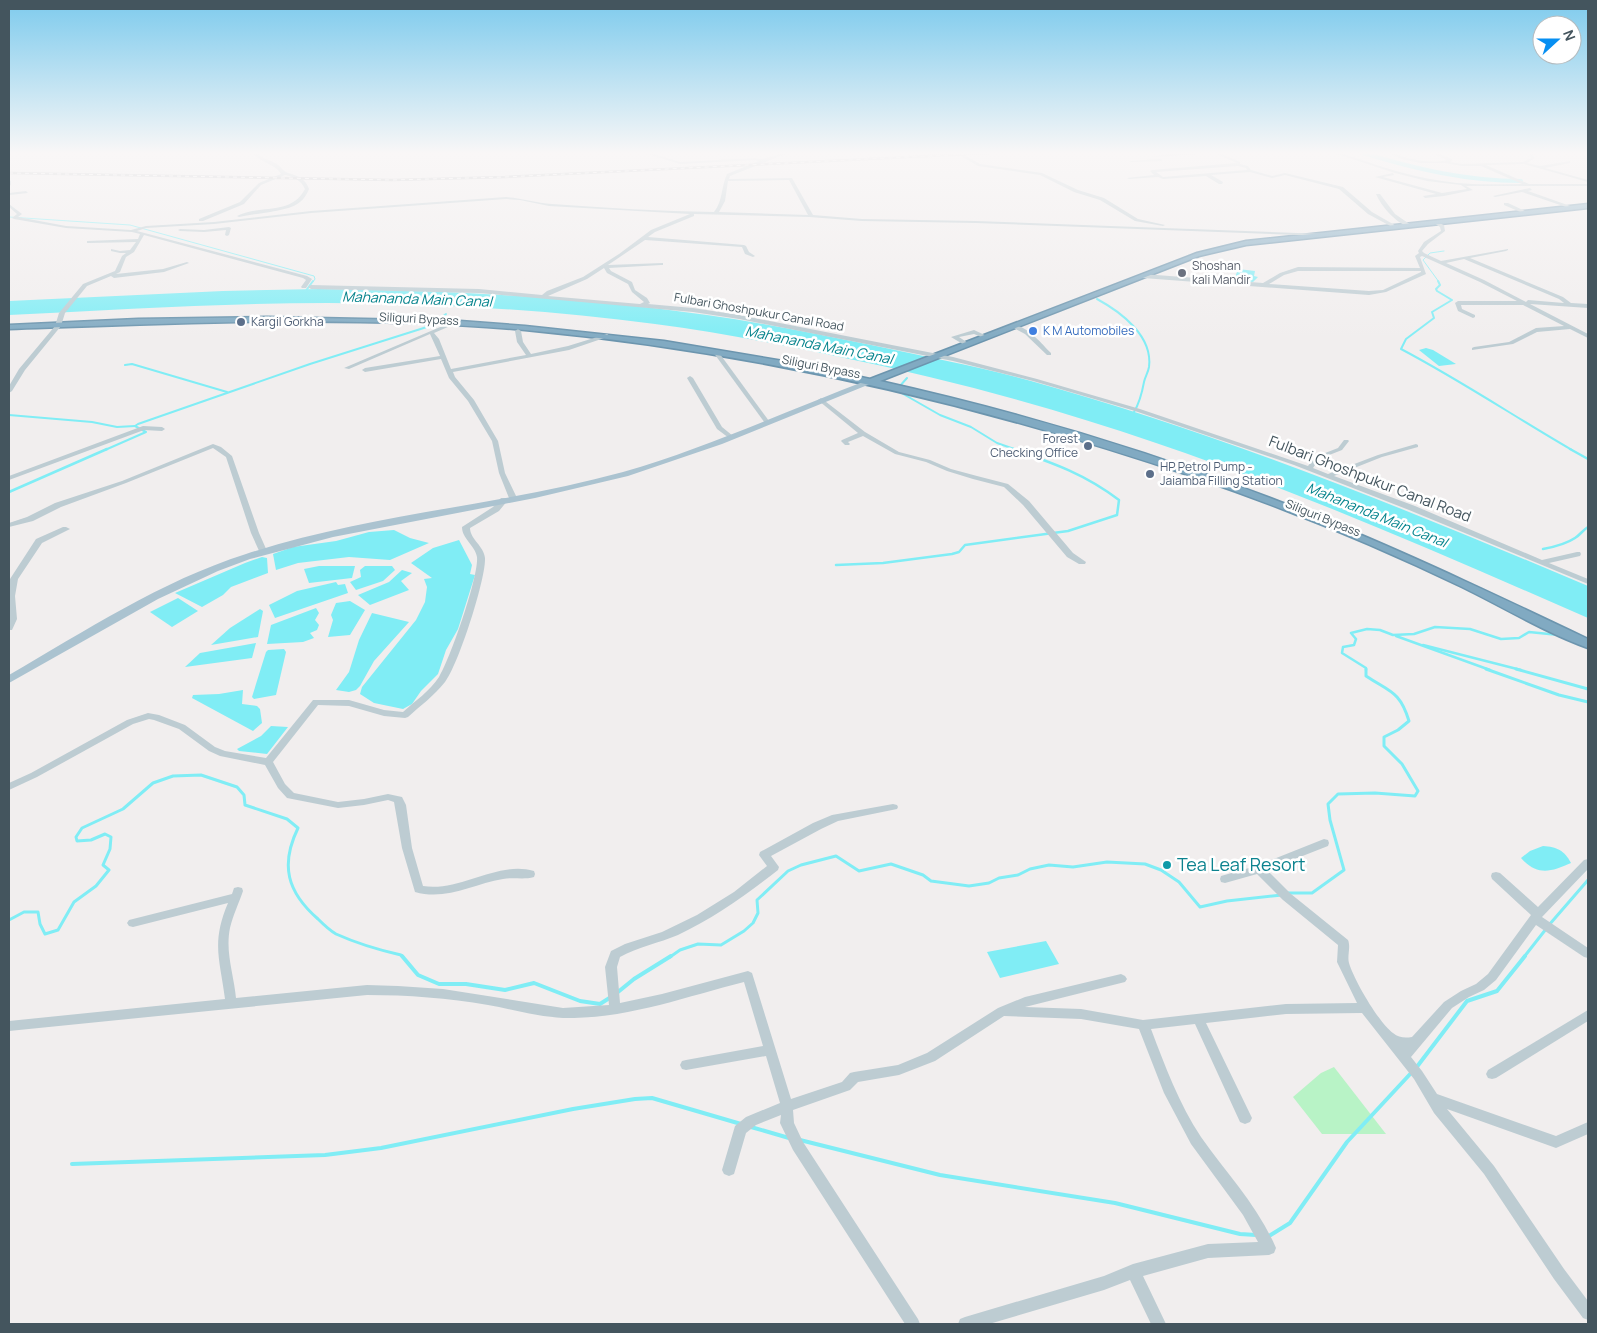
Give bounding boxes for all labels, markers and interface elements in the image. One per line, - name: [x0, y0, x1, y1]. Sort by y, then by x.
- north arrow: [1532, 15, 1582, 65]
- text: N: [1559, 27, 1580, 43]
- place label: Shoshan kali Mandir: [1192, 257, 1251, 288]
- marker: Shoshan kali Mandir: [1176, 267, 1188, 279]
- water label: Mahananda Main Canal: [342, 286, 494, 311]
- street label: Fulbari Ghoshpukur Canal Road: [673, 288, 845, 335]
- street label: Siliguri Bypass: [379, 308, 459, 329]
- place label: Kargil Gorkha: [251, 313, 324, 330]
- marker: Kargil Gorkha: [235, 316, 247, 328]
- water label: Mahananda Main Canal: [744, 321, 896, 368]
- place label: K M Automobiles: [1043, 322, 1134, 339]
- marker: K M Automobiles: [1027, 325, 1039, 337]
- street label: Siliguri Bypass: [780, 351, 862, 382]
- place label: Forest Checking Office: [990, 430, 1078, 461]
- street label: Fulbari Ghoshpukur Canal Road: [1266, 430, 1474, 527]
- marker: Forest Checking Office: [1082, 440, 1094, 452]
- place label: HP Petrol Pump - Jaiamba Filling Station: [1160, 458, 1283, 489]
- marker: HP Petrol Pump - Jaiamba Filling Station: [1144, 468, 1156, 480]
- water label: Mahananda Main Canal: [1304, 478, 1452, 552]
- street label: Siliguri Bypass: [1283, 495, 1363, 540]
- place label: Tea Leaf Resort: [1177, 852, 1305, 876]
- marker: Tea Leaf Resort: [1161, 859, 1173, 871]

